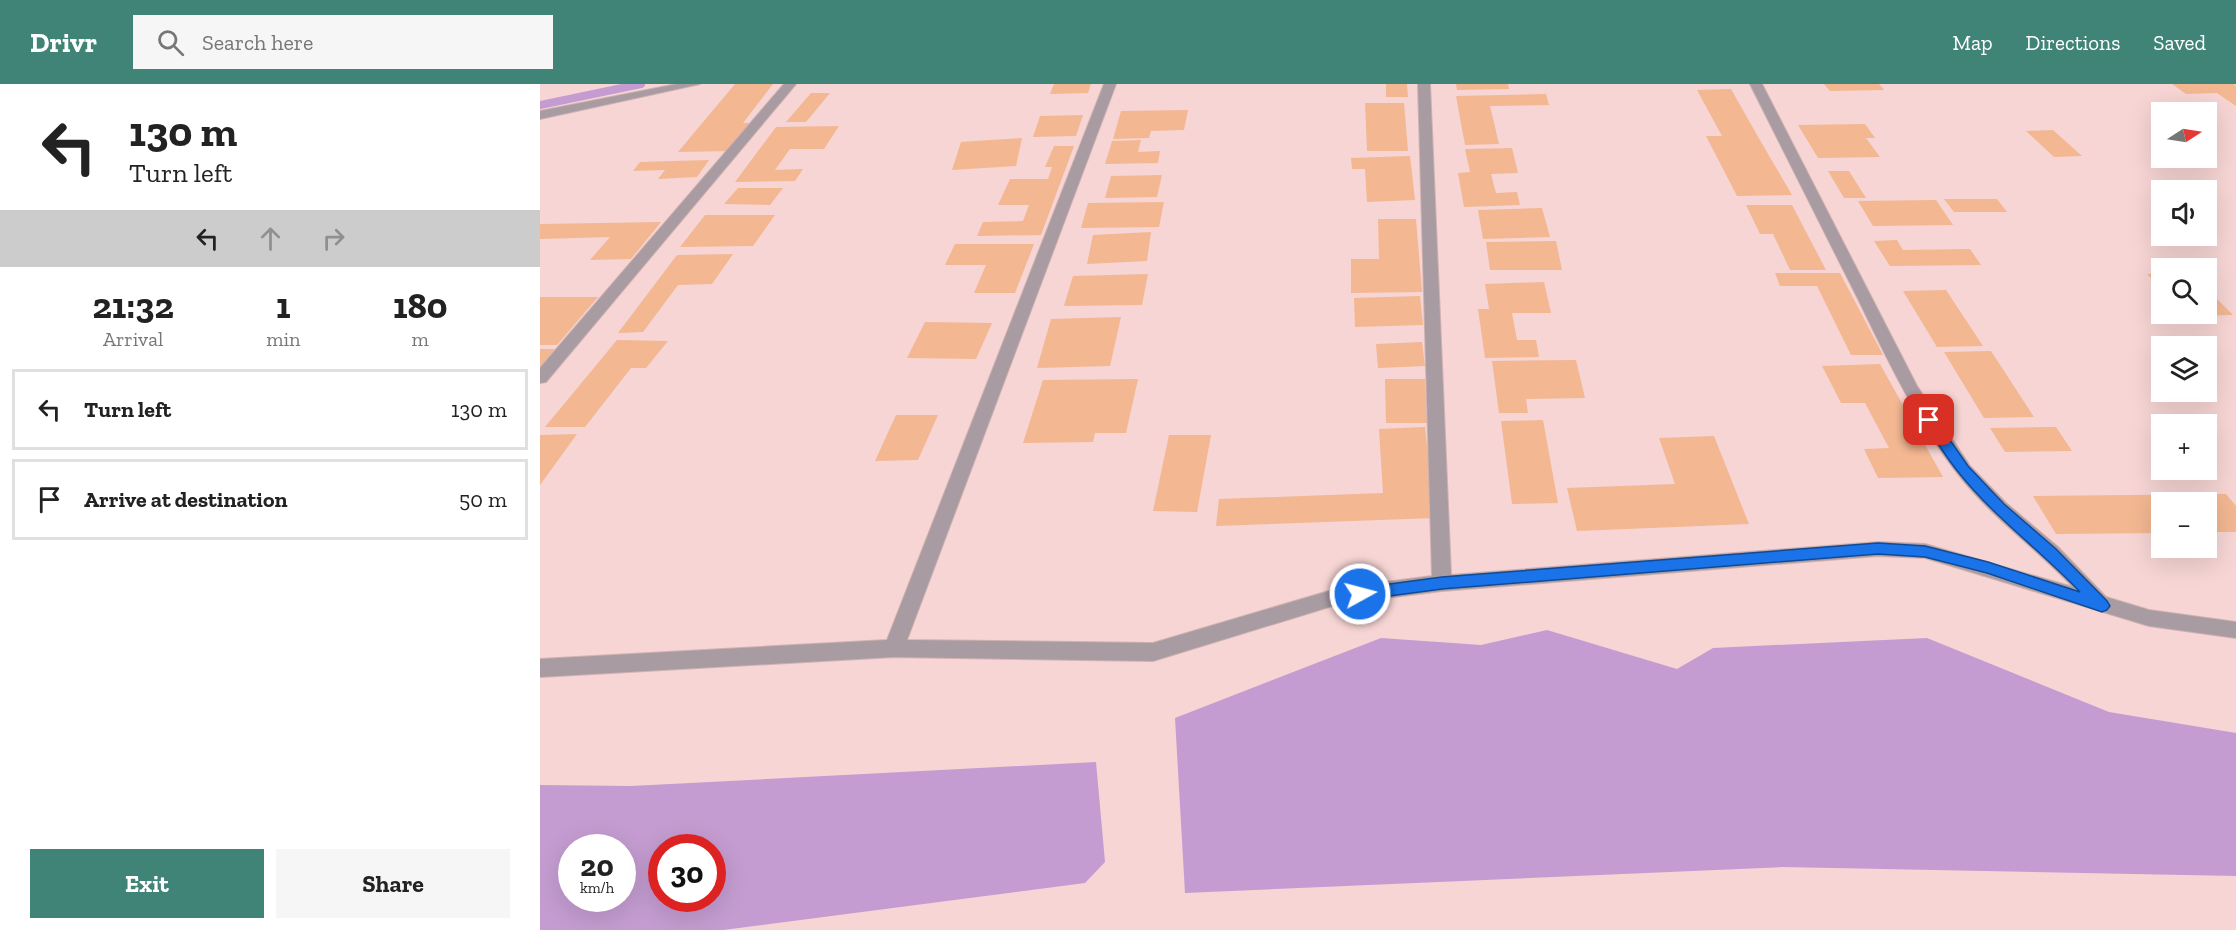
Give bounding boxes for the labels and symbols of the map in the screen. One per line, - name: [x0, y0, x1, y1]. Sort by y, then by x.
- north arrow: [2151, 102, 2217, 168]
- pin: [1903, 394, 1954, 445]
- position arrow: [1328, 562, 1392, 626]
- speed limit sign: 30: [648, 834, 726, 912]

